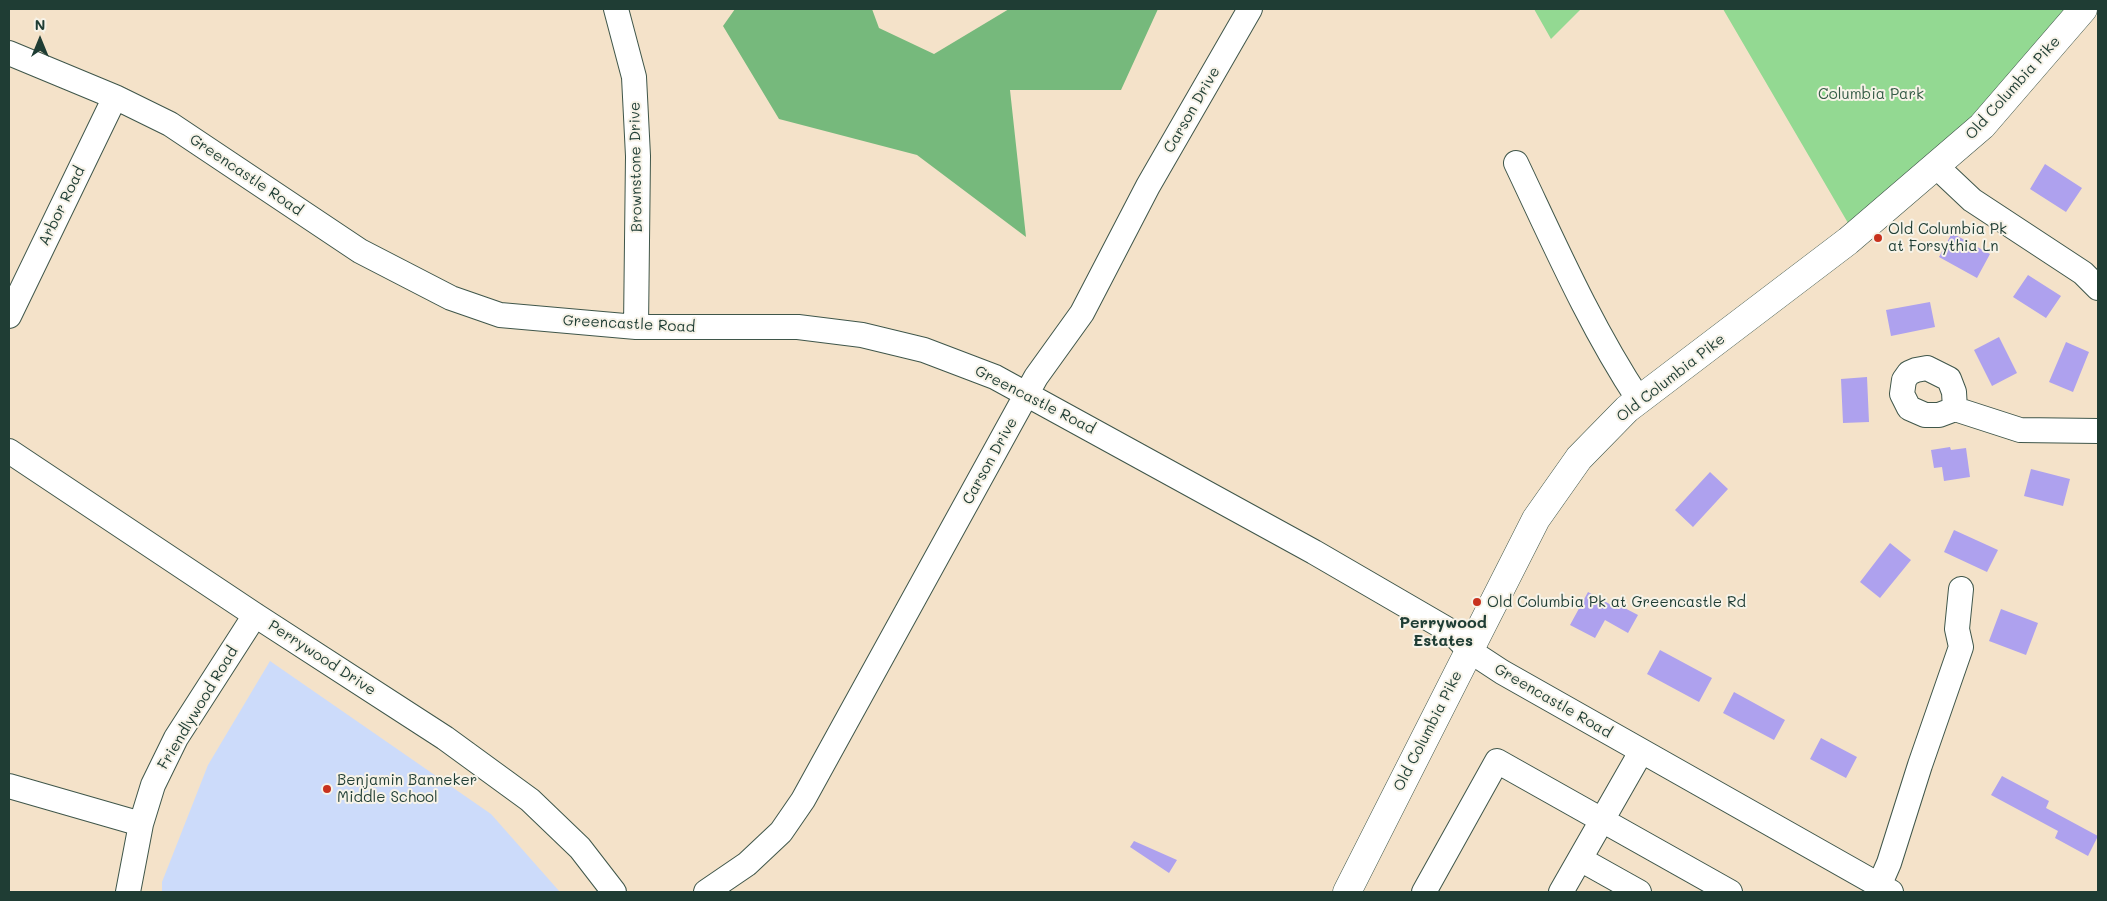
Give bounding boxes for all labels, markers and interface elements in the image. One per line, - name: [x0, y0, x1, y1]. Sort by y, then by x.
- north arrow: [15, 15, 65, 65]
- text: N: [35, 15, 45, 34]
- street label: Old Columbia Pike: [1962, 33, 2064, 143]
- street label: Carson Drive: [1160, 64, 1224, 156]
- park label: Columbia Park: [1818, 85, 1924, 103]
- street label: Brownstone Drive: [626, 102, 646, 232]
- street label: Greencastle Road: [186, 130, 306, 220]
- street label: Arbor Road: [35, 163, 89, 249]
- place label: Old Columbia Pk at Forsythia Ln: [1888, 220, 2007, 255]
- marker: Old Columbia Pk at Forsythia Ln: [1872, 232, 1884, 244]
- street label: Greencastle Road: [562, 312, 696, 336]
- street label: Old Columbia Pike: [1613, 330, 1729, 426]
- street label: Greencastle Road: [972, 362, 1098, 438]
- street label: Carson Drive: [959, 414, 1021, 508]
- place label: Old Columbia Pk at Greencastle Rd: [1487, 593, 1746, 611]
- marker: Old Columbia Pk at Greencastle Rd: [1471, 596, 1483, 608]
- district label: Perrywood Estates: [1399, 613, 1487, 651]
- street label: Perrywood Drive: [265, 616, 379, 700]
- street label: Friendlywood Road: [154, 643, 242, 773]
- street label: Greencastle Road: [1491, 660, 1615, 742]
- street label: Old Columbia Pike: [1390, 668, 1466, 794]
- place label: Benjamin Banneker Middle School: [337, 771, 477, 806]
- marker: Benjamin Banneker Middle School: [321, 783, 333, 795]

